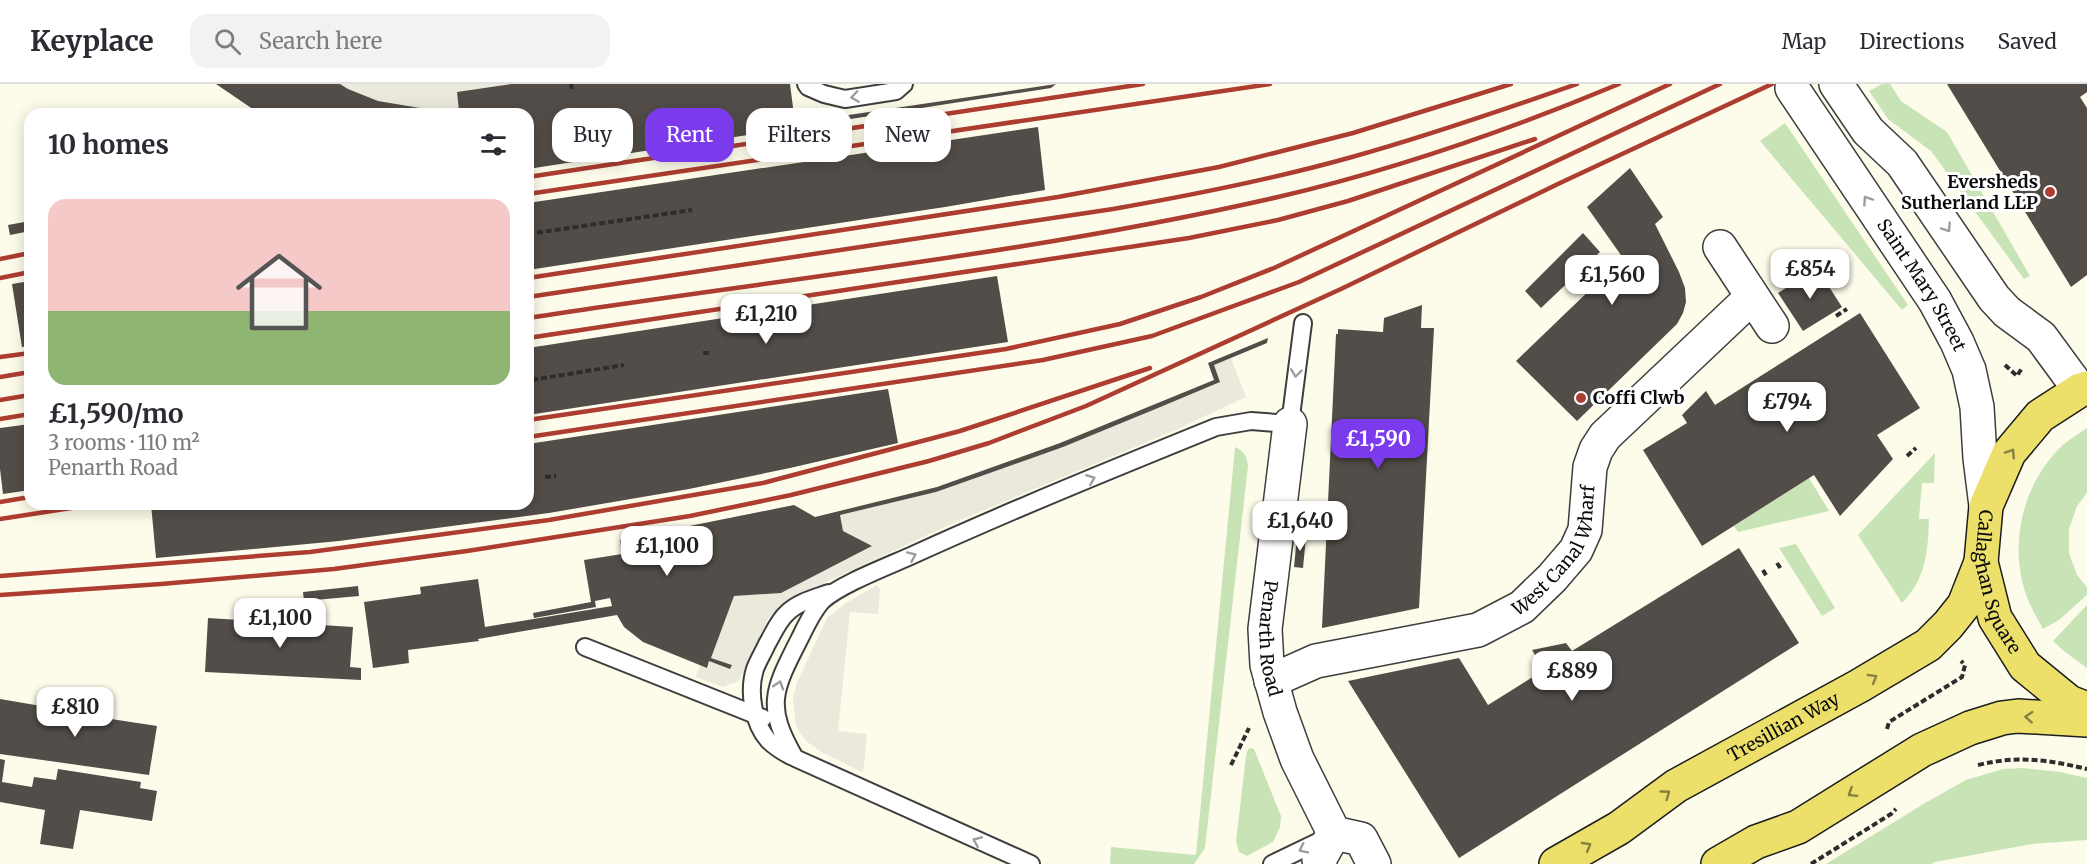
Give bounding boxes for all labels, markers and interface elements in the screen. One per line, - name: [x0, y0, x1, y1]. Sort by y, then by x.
- search box: [190, 14, 610, 68]
- text: Keyplace: [30, 23, 154, 59]
- icon: search: [211, 25, 244, 58]
- text: Search here: [259, 27, 382, 55]
- text: Map: [1782, 28, 1826, 55]
- text: Directions: [1859, 28, 1964, 55]
- text: Saved: [1997, 28, 2057, 55]
- one-way arrow: [850, 91, 859, 103]
- chip: Buy: [552, 108, 633, 162]
- chip: Rent: [645, 108, 734, 162]
- chip: Filters: [746, 108, 852, 162]
- chip: New: [864, 108, 951, 162]
- text: 10 homes: [48, 128, 169, 161]
- icon: filters: [477, 128, 510, 161]
- place label: Eversheds Sutherland LLP: [1901, 170, 2038, 214]
- marker: Eversheds Sutherland LLP: [2043, 185, 2057, 199]
- one-way arrow: [1863, 195, 1874, 206]
- street label: Saint Mary Street: [1872, 214, 1971, 354]
- one-way arrow: [1939, 222, 1950, 233]
- icon: home: [225, 238, 333, 346]
- pin: £854: [1774, 249, 1846, 300]
- pin: £1,560: [1563, 255, 1661, 306]
- text: £854: [1784, 256, 1836, 281]
- text: £1,560: [1579, 262, 1645, 287]
- pin: £1,210: [717, 294, 815, 345]
- text: £1,210: [735, 301, 798, 326]
- one-way arrow: [1290, 369, 1303, 378]
- pin: £794: [1751, 382, 1823, 433]
- place label: Coffi Clwb: [1593, 386, 1685, 409]
- text: £794: [1762, 389, 1812, 414]
- marker: Coffi Clwb: [1574, 391, 1588, 405]
- text: £1,590/mo: [48, 397, 183, 430]
- pin: £1,590: [1329, 419, 1427, 470]
- text: £1,590: [1345, 426, 1411, 451]
- text: 3 rooms · 110 m²: [48, 430, 200, 455]
- one-way arrow: [2004, 448, 2015, 459]
- text: Penarth Road: [48, 455, 178, 480]
- one-way arrow: [1084, 474, 1095, 486]
- street label: West Canal Wharf: [1507, 483, 1600, 621]
- pin: £1,640: [1251, 501, 1349, 552]
- text: £1,640: [1266, 508, 1334, 533]
- street label: Callaghan Square: [1970, 509, 2027, 658]
- pin: £1,100: [618, 526, 716, 577]
- text: £1,100: [635, 533, 699, 558]
- one-way arrow: [905, 551, 916, 563]
- street label: Penarth Road: [1254, 579, 1287, 699]
- pin: £1,100: [231, 598, 329, 649]
- text: £1,100: [248, 605, 312, 630]
- pin: £889: [1536, 651, 1608, 702]
- text: £889: [1546, 658, 1598, 683]
- one-way arrow: [1866, 674, 1877, 685]
- one-way arrow: [772, 680, 784, 691]
- pin: £810: [39, 687, 111, 738]
- street label: Tresillian Way: [1723, 687, 1844, 767]
- text: £810: [51, 694, 99, 719]
- one-way arrow: [2024, 711, 2033, 724]
- one-way arrow: [1848, 786, 1859, 797]
- one-way arrow: [1659, 790, 1670, 801]
- one-way arrow: [973, 836, 984, 848]
- one-way arrow: [1298, 841, 1309, 853]
- one-way arrow: [1581, 842, 1591, 853]

